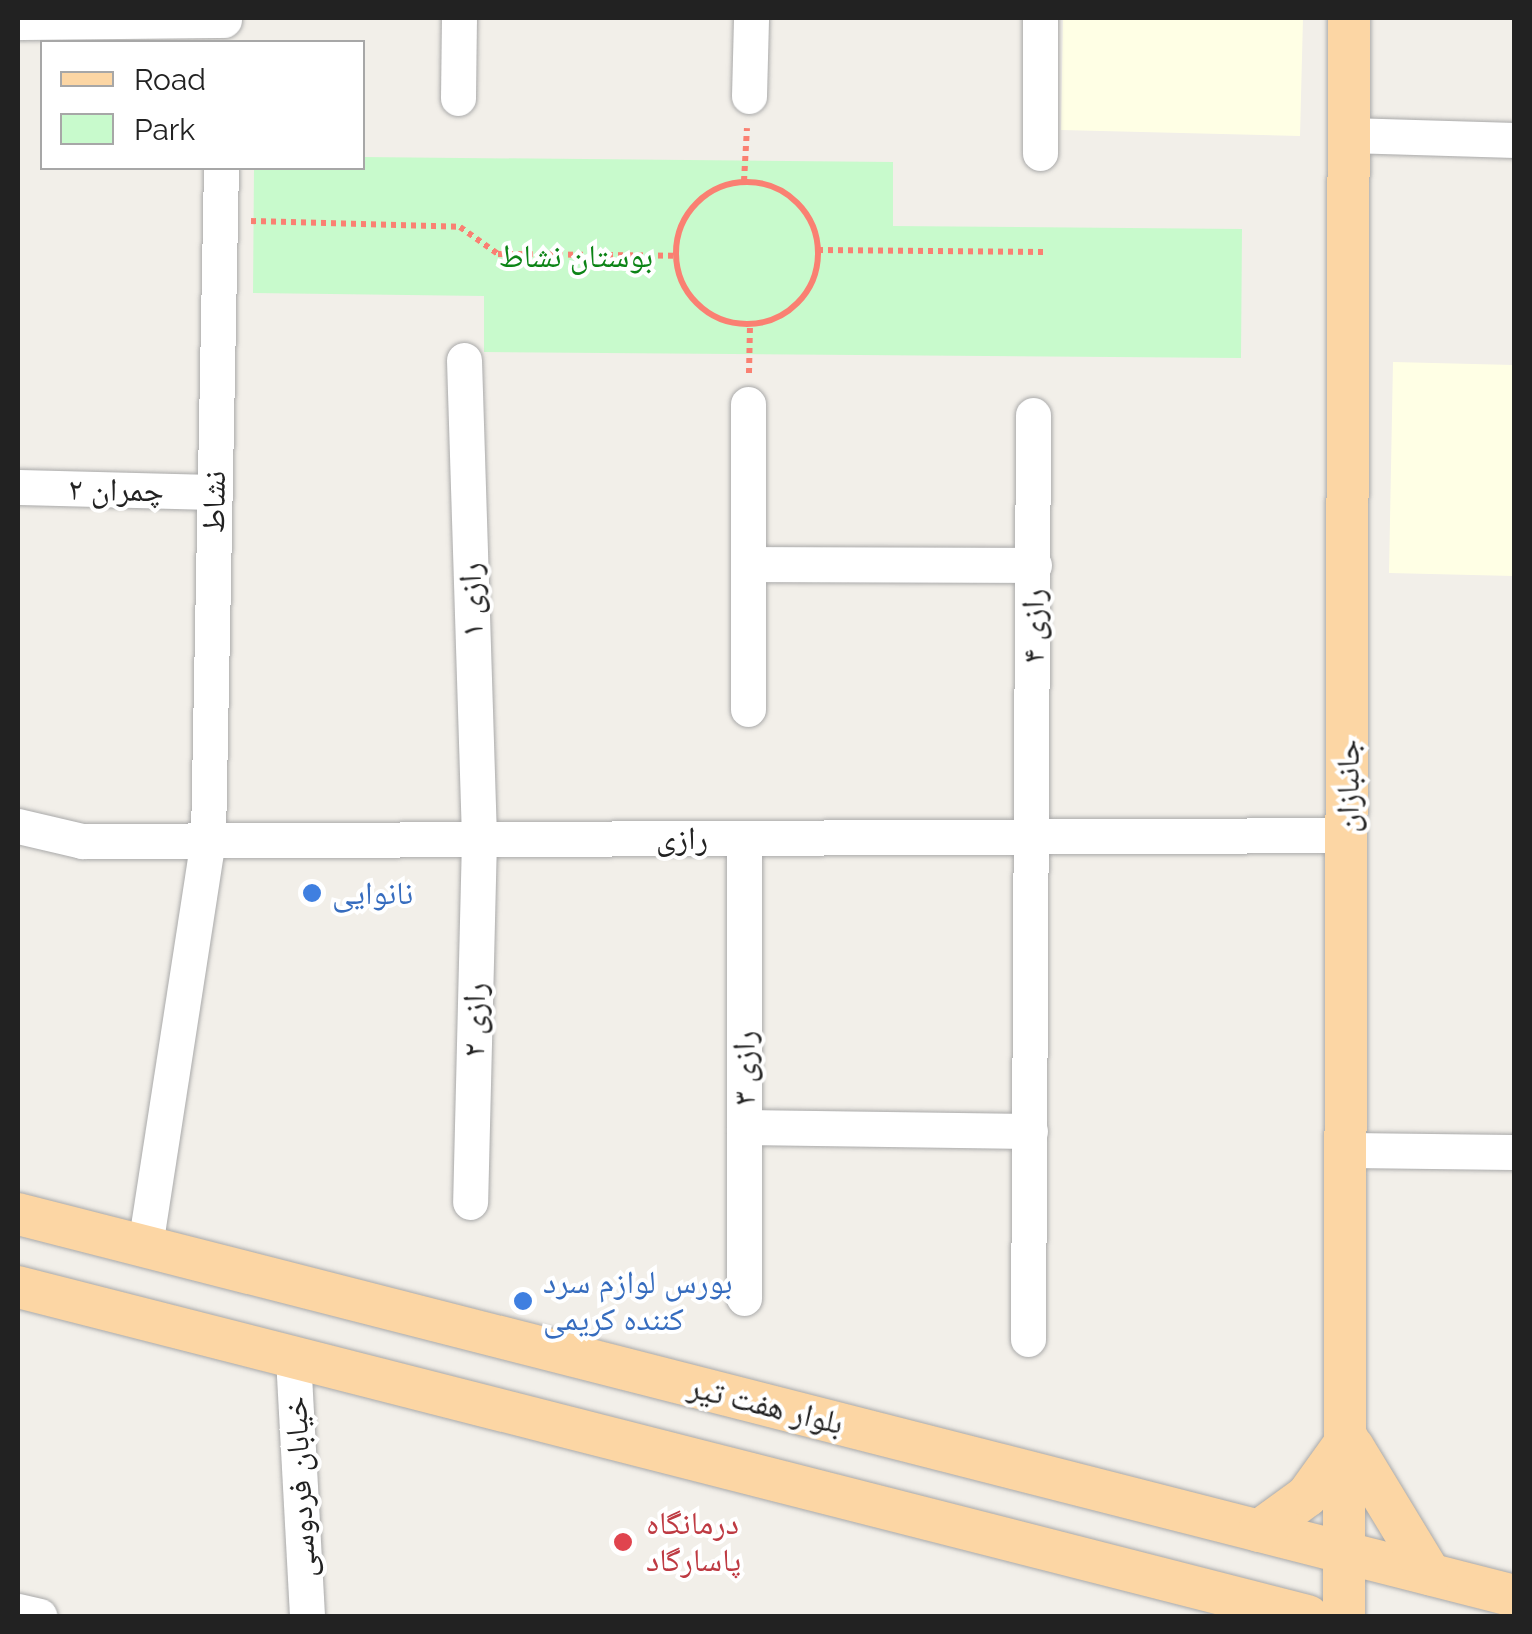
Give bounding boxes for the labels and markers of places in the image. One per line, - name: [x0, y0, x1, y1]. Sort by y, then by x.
- place label: نانوایی: [332, 874, 413, 912]
- marker: نانوایی: [301, 882, 323, 904]
- place label: بورس لوازم سرد کننده کریمی: [543, 1264, 732, 1339]
- marker: بورس لوازم سرد کننده کریمی: [512, 1290, 534, 1312]
- place label: درمانگاه پاسارگاد: [646, 1505, 741, 1580]
- marker: درمانگاه پاسارگاد: [610, 1529, 636, 1555]

